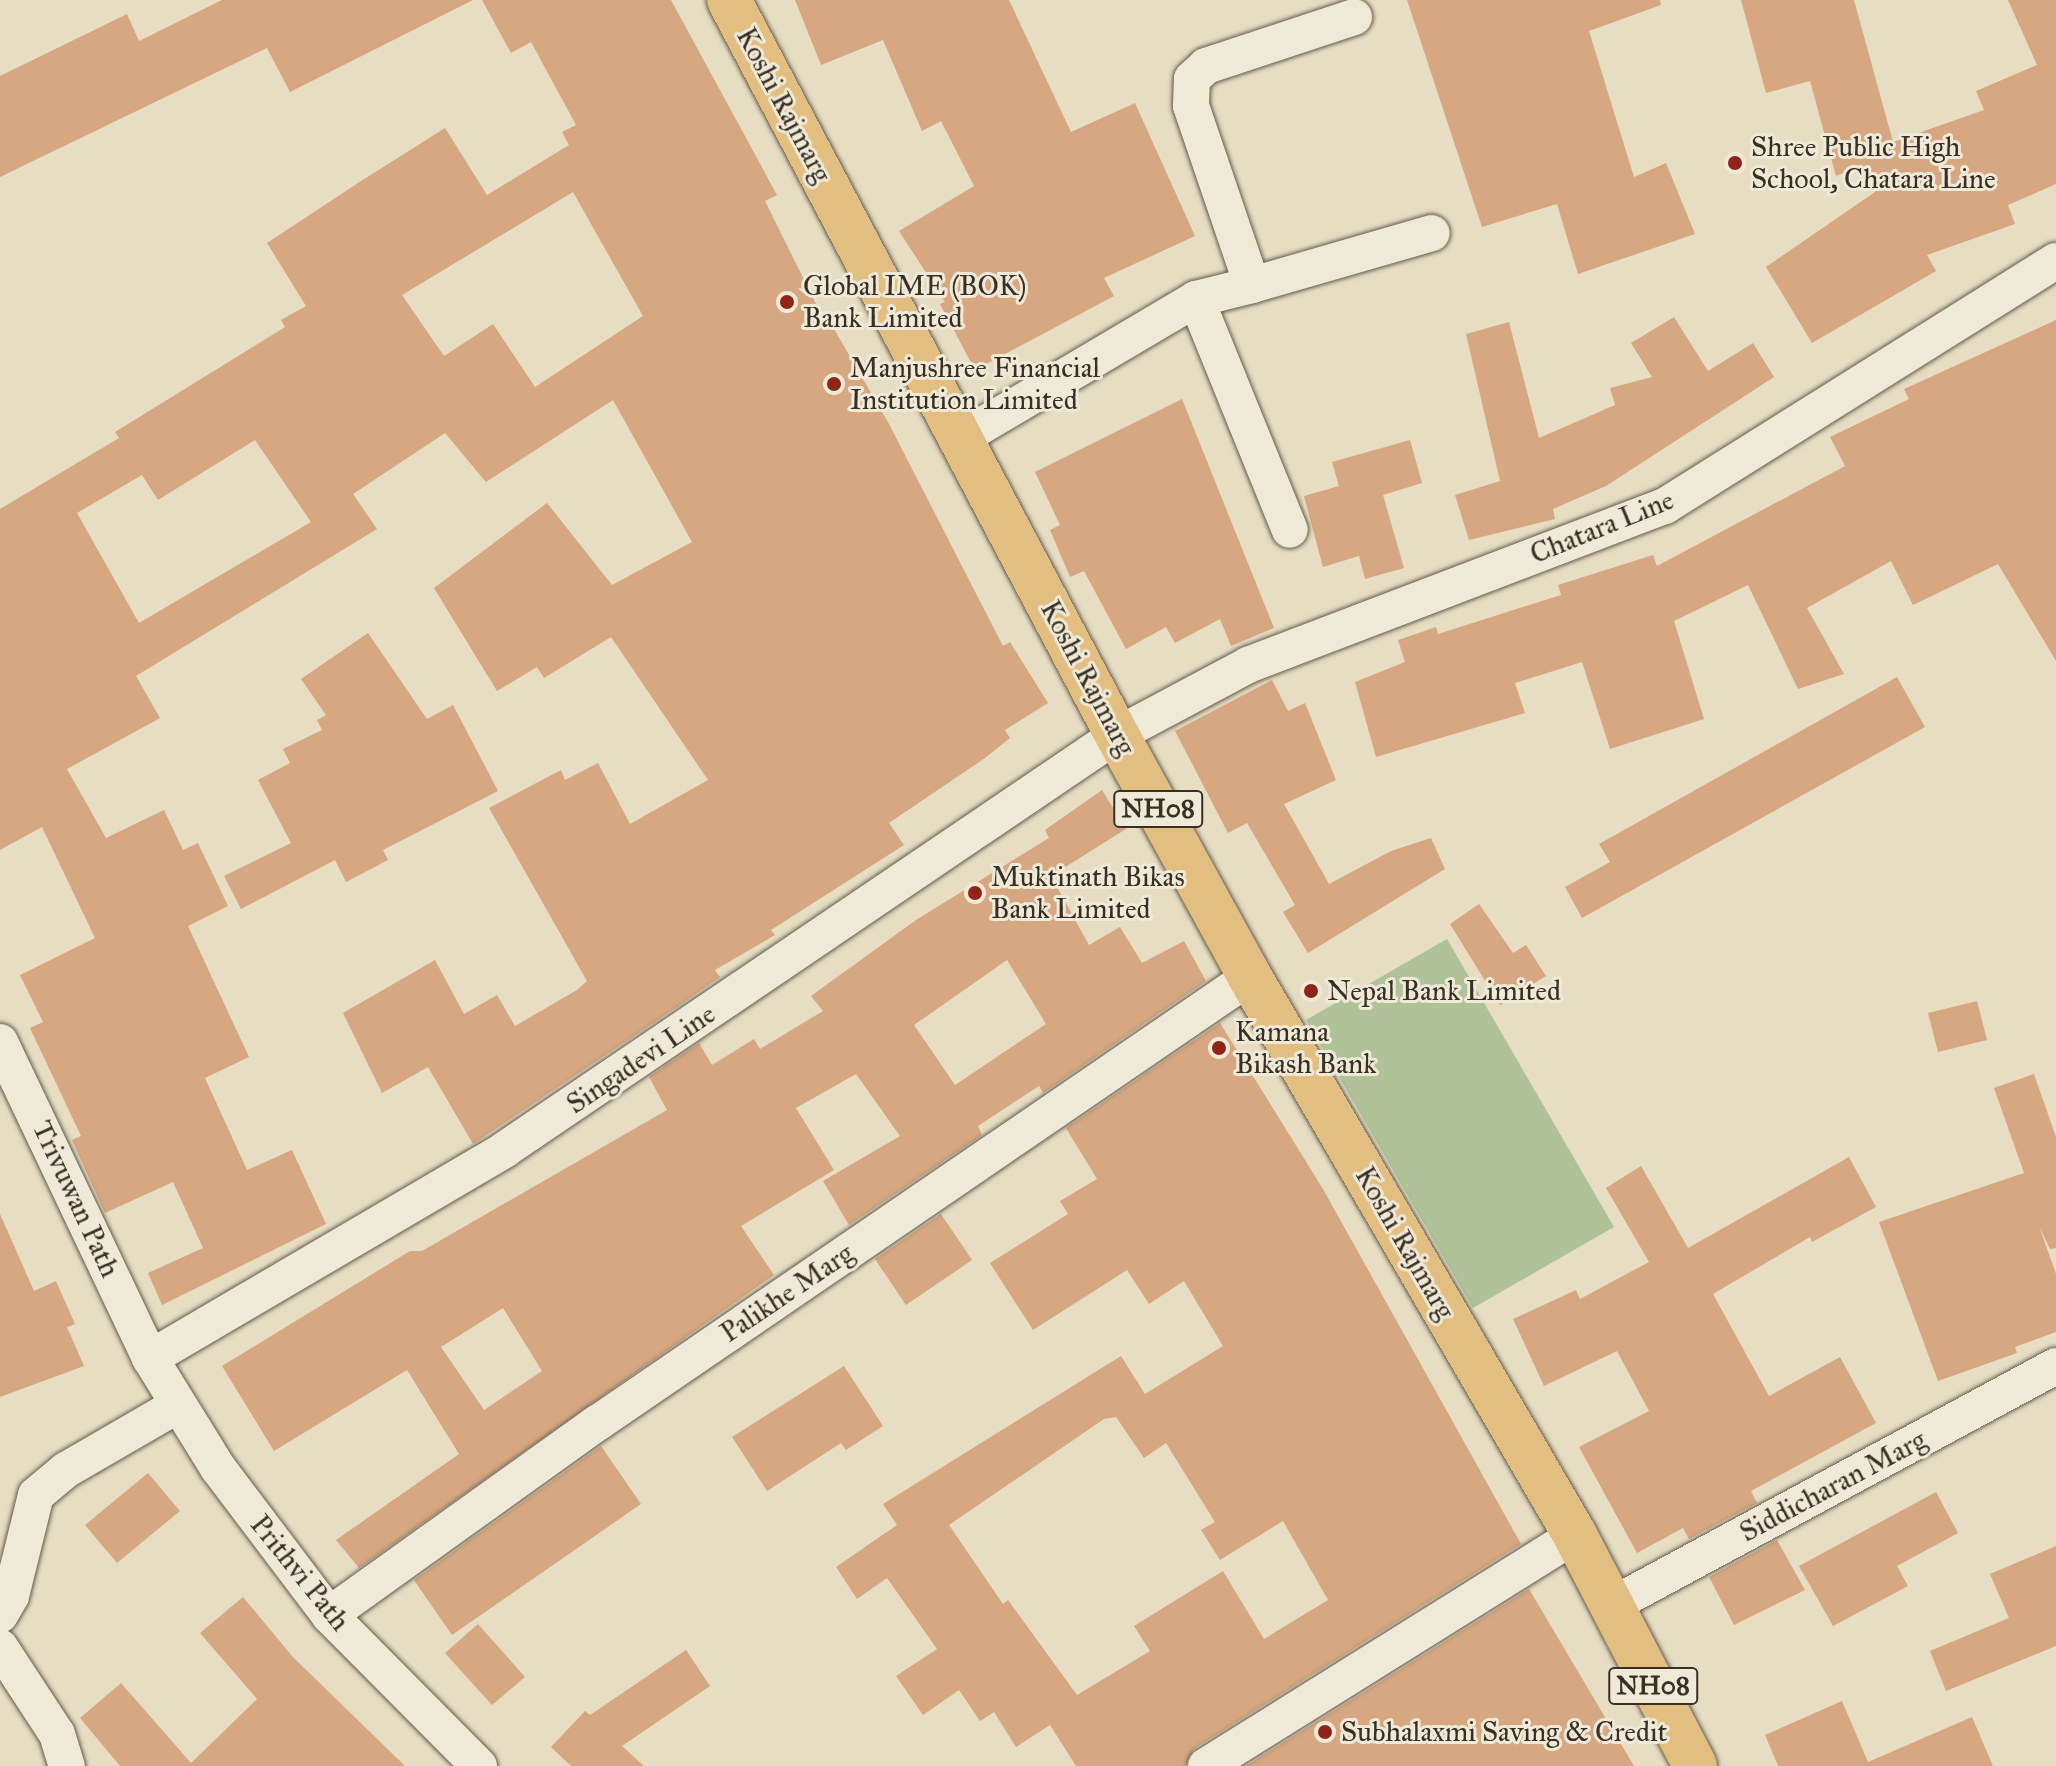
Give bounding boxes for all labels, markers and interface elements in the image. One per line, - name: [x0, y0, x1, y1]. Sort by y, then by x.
- street label: Koshi Rajmarg: [729, 22, 839, 188]
- place label: Shree Public High School, Chatara Line: [1751, 130, 1996, 196]
- marker: Shree Public High School, Chatara Line: [1726, 154, 1744, 172]
- place label: Global IME (BOK) Bank Limited: [803, 269, 1027, 335]
- marker: Global IME (BOK) Bank Limited: [778, 293, 796, 311]
- place label: Manjushree Financial Institution Limited: [850, 351, 1100, 417]
- marker: Manjushree Financial Institution Limited: [825, 375, 843, 393]
- street label: Chatara Line: [1525, 483, 1679, 571]
- street label: Koshi Rajmarg: [1033, 595, 1143, 761]
- road number: NH08: [1112, 787, 1204, 831]
- place label: Muktinath Bikas Bank Limited: [991, 860, 1185, 926]
- marker: Muktinath Bikas Bank Limited: [966, 884, 984, 902]
- place label: Nepal Bank Limited: [1327, 974, 1561, 1008]
- marker: Nepal Bank Limited: [1302, 982, 1320, 1000]
- street label: Singadevi Line: [560, 997, 722, 1121]
- place label: Kamana Bikash Bank: [1235, 1015, 1376, 1081]
- marker: Kamana Bikash Bank: [1210, 1039, 1228, 1057]
- street label: Trivuwan Path: [25, 1115, 127, 1283]
- street label: Koshi Rajmarg: [1348, 1161, 1462, 1325]
- street label: Palikhe Marg: [714, 1236, 860, 1350]
- street label: Siddicharan Marg: [1734, 1423, 1932, 1549]
- street label: Prithvi Path: [243, 1508, 357, 1638]
- road number: NH08: [1607, 1664, 1699, 1708]
- place label: Subhalaxmi Saving & Credit: [1341, 1715, 1667, 1749]
- marker: Subhalaxmi Saving & Credit: [1316, 1723, 1334, 1741]

